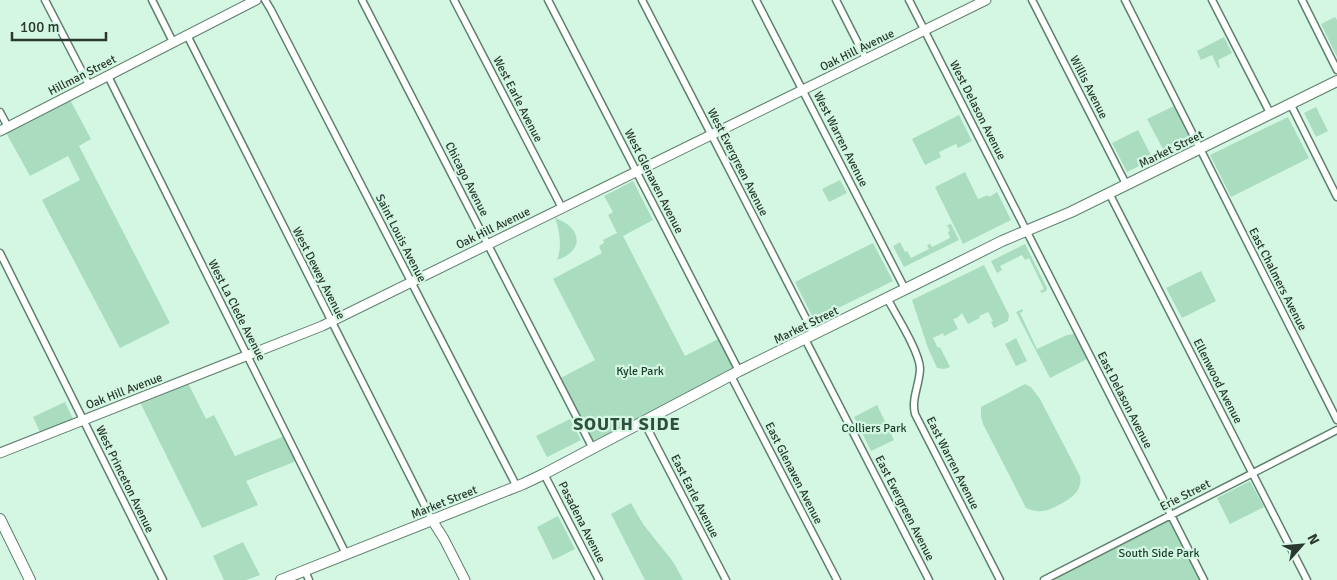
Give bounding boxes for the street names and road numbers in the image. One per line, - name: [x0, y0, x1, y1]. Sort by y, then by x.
- street label: Oak Hill Avenue: [818, 26, 897, 75]
- street label: Hillman Street: [46, 52, 119, 99]
- street label: Willis Avenue: [1066, 53, 1111, 121]
- street label: West Earle Avenue: [489, 54, 546, 145]
- street label: West Delason Avenue: [946, 58, 1009, 162]
- street label: West Warren Avenue: [810, 89, 871, 189]
- street label: West Evergreen Avenue: [704, 106, 771, 219]
- street label: West Glenaven Avenue: [621, 126, 686, 236]
- street label: Market Street: [1136, 127, 1206, 172]
- street label: Chicago Avenue: [441, 140, 492, 219]
- street label: Saint Louis Avenue: [372, 192, 429, 285]
- street label: Oak Hill Avenue: [454, 204, 533, 253]
- street label: West Dewey Avenue: [289, 225, 348, 322]
- street label: East Chalmers Avenue: [1245, 225, 1310, 333]
- street label: West La Clede Avenue: [204, 257, 269, 363]
- street label: Market Street: [771, 303, 841, 348]
- street label: Ellenwood Avenue: [1190, 336, 1245, 426]
- street label: East Delason Avenue: [1094, 349, 1155, 451]
- street label: Oak Hill Avenue: [84, 370, 165, 413]
- street label: East Warren Avenue: [923, 414, 982, 512]
- street label: East Glenaven Avenue: [761, 420, 826, 527]
- street label: West Princeton Avenue: [92, 423, 157, 535]
- street label: East Earle Avenue: [667, 452, 722, 540]
- street label: East Evergreen Avenue: [871, 453, 938, 563]
- street label: Erie Street: [1158, 476, 1213, 515]
- street label: Pasadena Avenue: [555, 479, 608, 565]
- street label: Market Street: [409, 482, 479, 523]

